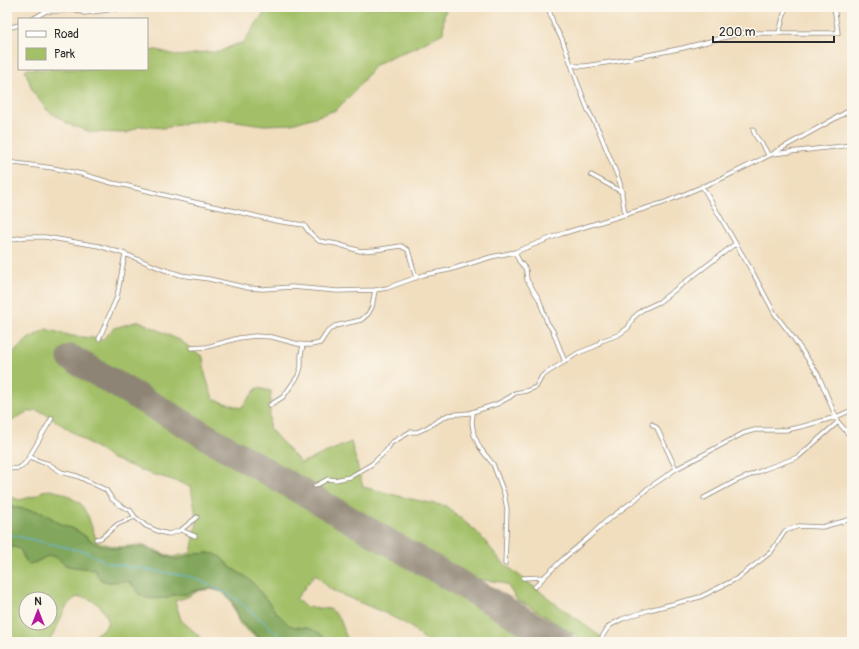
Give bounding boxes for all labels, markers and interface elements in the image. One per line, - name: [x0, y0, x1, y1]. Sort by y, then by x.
- legend: [18, 18, 148, 70]
- scale bar: [713, 18, 834, 44]
- text: 200 m: [719, 25, 756, 40]
- text: Road: [54, 27, 79, 42]
- text: Park: [54, 47, 75, 62]
- north arrow: [18, 591, 58, 631]
- text: N: [34, 595, 42, 608]

